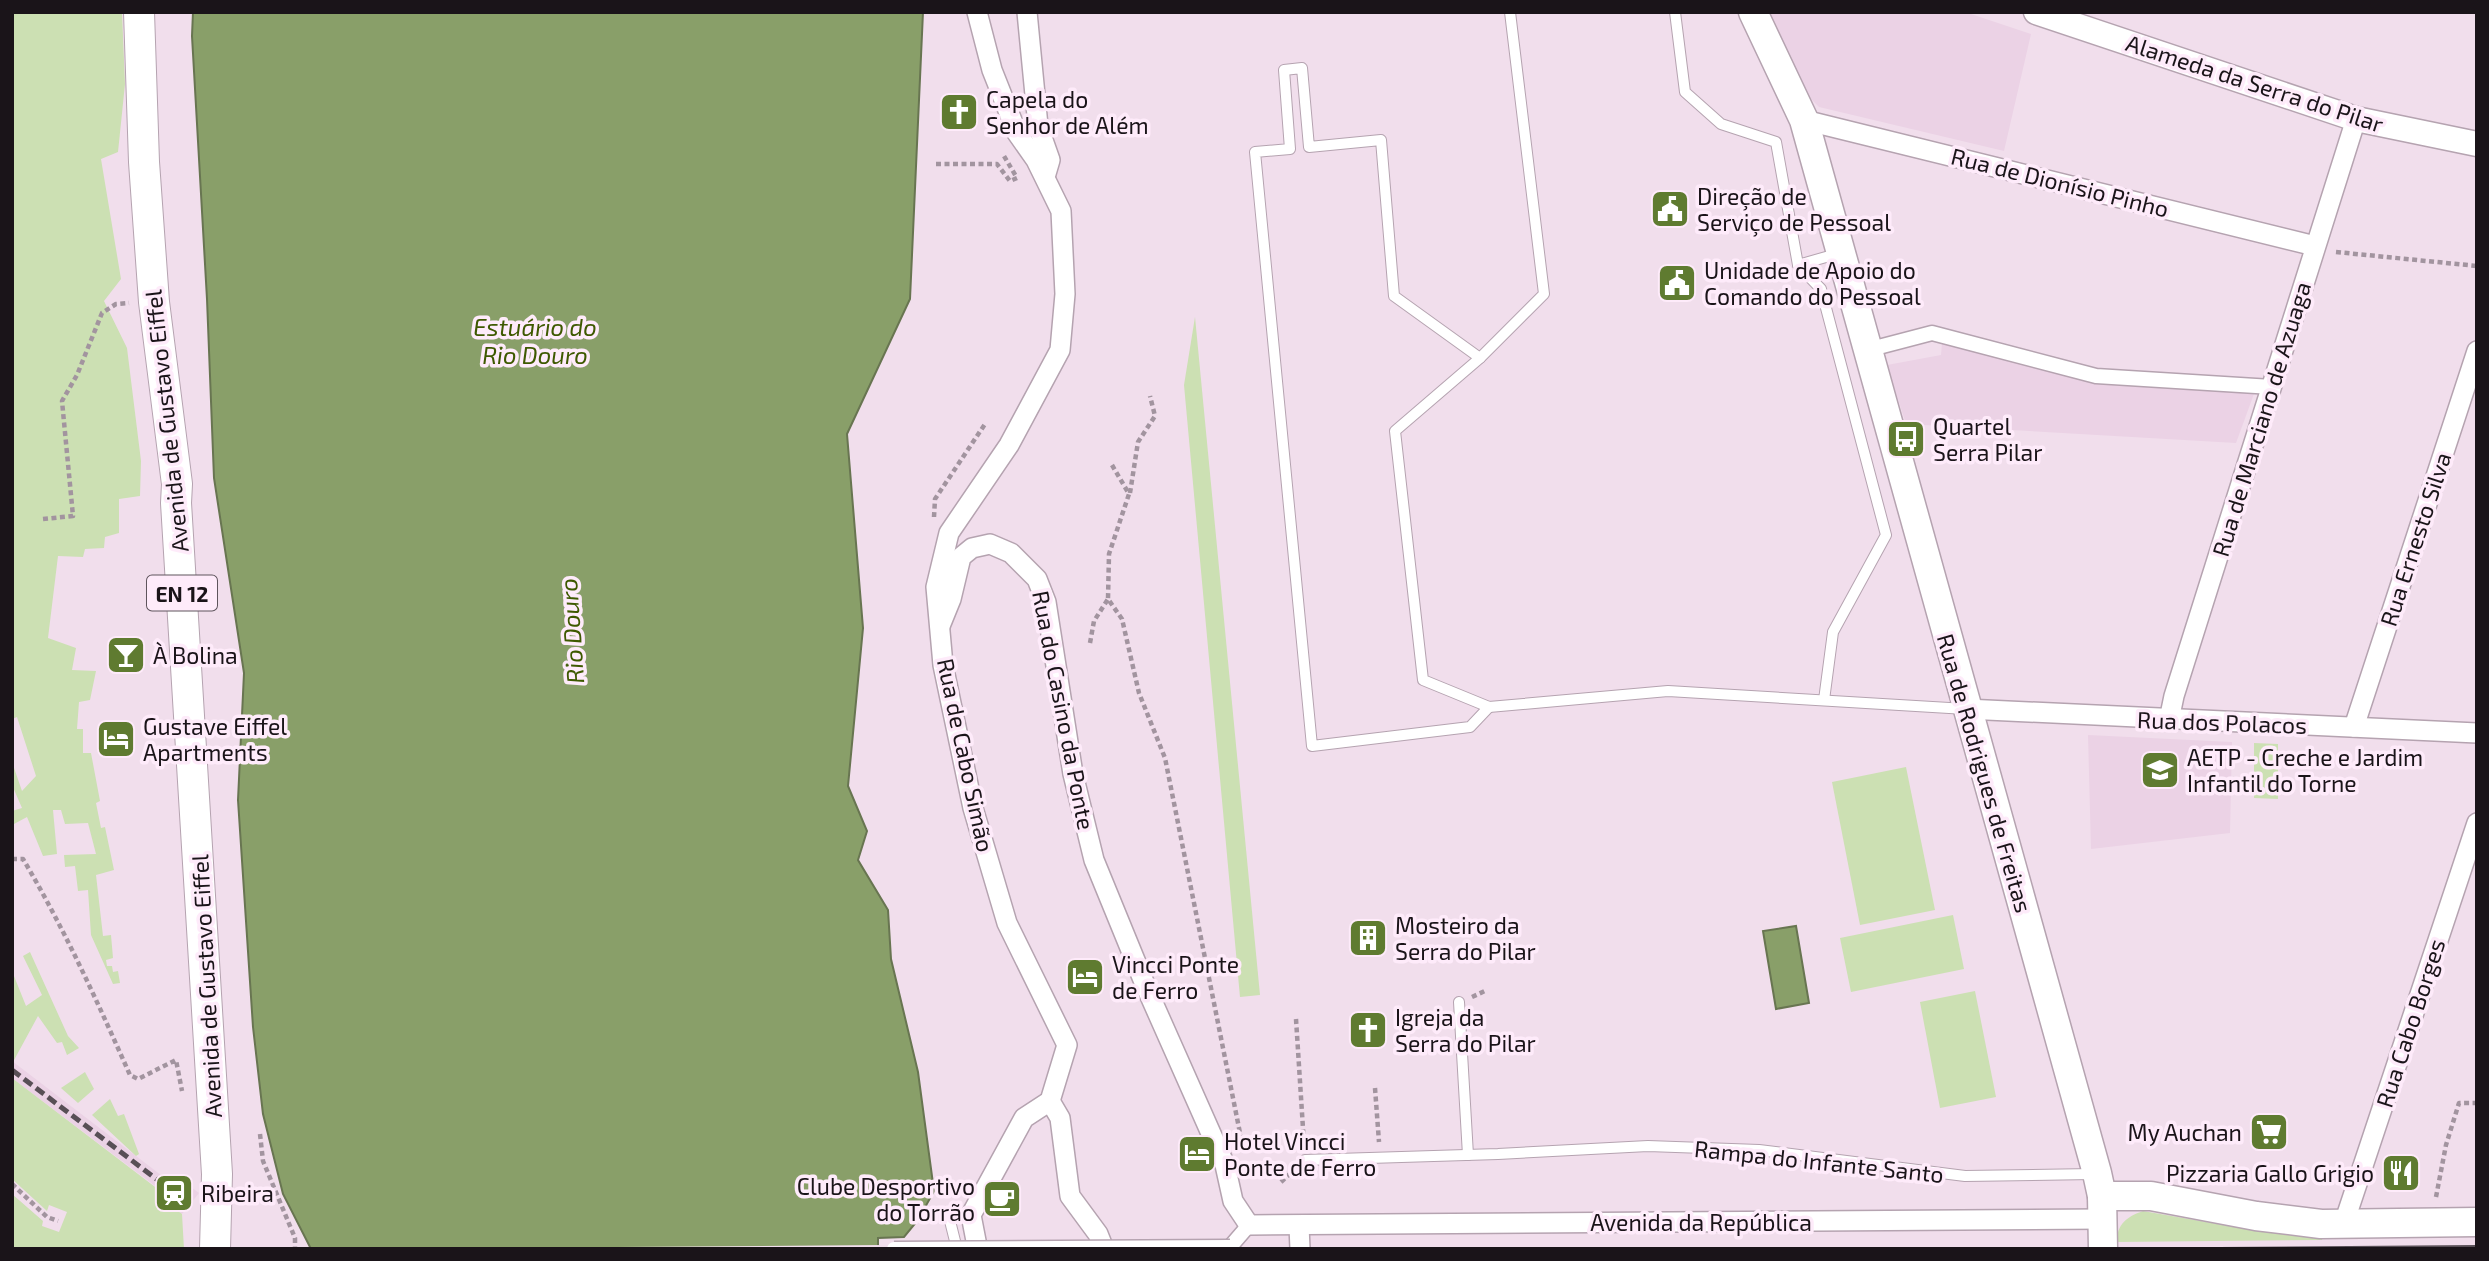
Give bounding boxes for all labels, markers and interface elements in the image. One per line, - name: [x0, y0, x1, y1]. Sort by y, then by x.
- street label: Alameda da Serra do Pilar: [2123, 28, 2387, 138]
- place label: Capela do Senhor de Além: [986, 85, 1149, 139]
- church icon: Capela do Senhor de Além: [938, 91, 980, 133]
- street label: Rua de Dionísio Pinho: [1948, 141, 2172, 223]
- place label: Direção de Serviço de Pessoal: [1697, 182, 1891, 237]
- public building icon: Direção de Serviço de Pessoal: [1649, 188, 1691, 230]
- place label: Unidade de Apoio do Comando do Pessoal: [1704, 256, 1921, 310]
- public building icon: Unidade de Apoio do Comando do Pessoal: [1656, 262, 1698, 304]
- street label: Rua de Marciano de Azuaga: [2206, 278, 2316, 560]
- street label: Avenida de Gustavo Eiffel: [138, 288, 194, 554]
- water label: Estuário do Rio Douro: [473, 312, 597, 369]
- place label: Quartel Serra Pilar: [1933, 412, 2042, 466]
- bus stop icon: Quartel Serra Pilar: [1885, 418, 1927, 460]
- street label: Rua Ernesto Silva: [2374, 449, 2456, 629]
- road number: EN 12: [147, 576, 217, 610]
- water label: Rio Douro: [553, 577, 589, 685]
- street label: Rua do Casino da Ponte: [1027, 588, 1101, 832]
- street label: Rua de Rodrigues de Freitas: [1932, 630, 2038, 916]
- bar icon: À Bolina: [105, 634, 147, 676]
- place label: À Bolina: [153, 641, 238, 669]
- street label: Rua de Cabo Simão: [932, 656, 1000, 854]
- street label: Rua dos Polacos: [2137, 705, 2307, 739]
- place label: Gustave Eiffel Apartments: [143, 712, 287, 766]
- hotel icon: Gustave Eiffel Apartments: [95, 718, 137, 760]
- place label: AETP - Creche e Jardim Infantil do Torne: [2187, 743, 2423, 797]
- school or university icon: AETP - Creche e Jardim Infantil do Torne: [2139, 749, 2181, 791]
- street label: Avenida de Gustavo Eiffel: [185, 853, 227, 1118]
- place label: Mosteiro da Serra do Pilar: [1395, 911, 1536, 965]
- building icon: Mosteiro da Serra do Pilar: [1347, 917, 1389, 959]
- street label: Rua Cabo Borges: [2370, 935, 2450, 1111]
- place label: Vincci Ponte de Ferro: [1112, 950, 1239, 1004]
- hotel icon: Vincci Ponte de Ferro: [1064, 956, 1106, 998]
- place label: Igreja da Serra do Pilar: [1395, 1003, 1536, 1057]
- church icon: Igreja da Serra do Pilar: [1347, 1009, 1389, 1051]
- supermarket icon: My Auchan: [2248, 1111, 2290, 1153]
- place label: My Auchan: [2128, 1118, 2242, 1146]
- place label: Hotel Vincci Ponte de Ferro: [1224, 1127, 1376, 1181]
- hotel icon: Hotel Vincci Ponte de Ferro: [1176, 1133, 1218, 1175]
- street label: Rampa do Infante Santo: [1693, 1134, 1945, 1188]
- restaurant icon: Pizzaria Gallo Grigio: [2380, 1152, 2422, 1194]
- place label: Pizzaria Gallo Grigio: [2166, 1159, 2374, 1187]
- station icon: Ribeira: [153, 1172, 195, 1214]
- place label: Clube Desportivo do Torrão: [797, 1172, 975, 1226]
- cafe icon: Clube Desportivo do Torrão: [981, 1178, 1023, 1220]
- place label: Ribeira: [201, 1179, 274, 1207]
- street label: Avenida da República: [1590, 1208, 1812, 1236]

